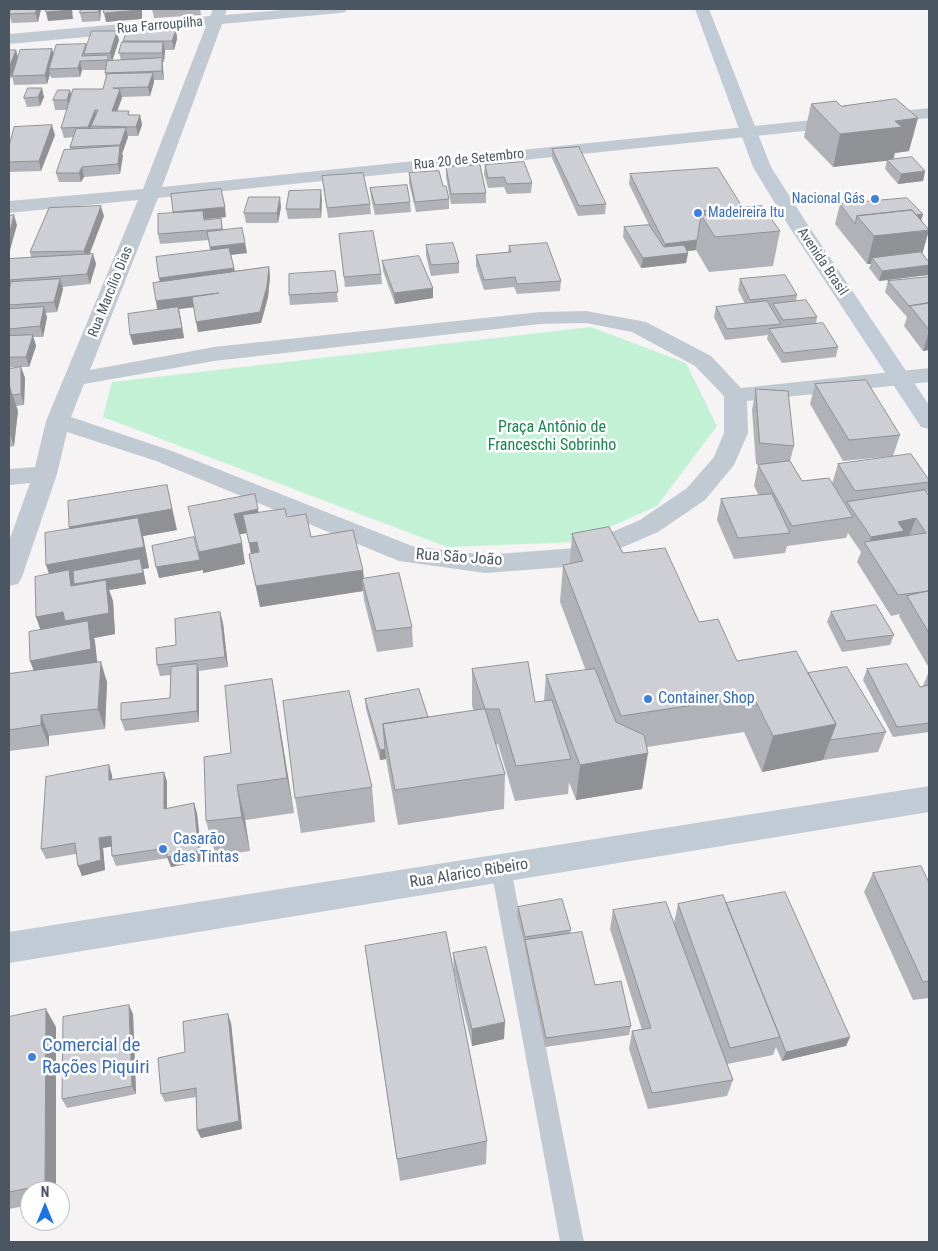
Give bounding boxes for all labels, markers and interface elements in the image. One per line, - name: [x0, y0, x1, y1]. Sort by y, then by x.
- street label: Rua Farroupilha: [116, 14, 204, 38]
- street label: Rua 20 de Setembro: [413, 146, 525, 174]
- place label: Nacional Gás: [792, 191, 865, 207]
- marker: Nacional Gás: [869, 193, 881, 205]
- place label: Madeireira Itu: [708, 205, 784, 221]
- marker: Madeireira Itu: [692, 207, 704, 219]
- street label: Avenida Brasil: [793, 225, 851, 299]
- street label: Rua Marcílio Dias: [85, 244, 137, 340]
- park label: Praça Antônio de Franceschi Sobrinho: [488, 418, 616, 456]
- street label: Rua São João: [415, 545, 503, 571]
- place label: Container Shop: [658, 689, 755, 709]
- marker: Container Shop: [642, 693, 654, 705]
- place label: Casarão das Tintas: [173, 830, 239, 868]
- marker: Casarão das Tintas: [157, 843, 169, 855]
- street label: Rua Alarico Ribeiro: [408, 855, 530, 893]
- place label: Comercial de Rações Piquiri: [42, 1035, 150, 1079]
- marker: Comercial de Rações Piquiri: [26, 1051, 38, 1063]
- north arrow: [20, 1181, 70, 1231]
- text: N: [41, 1184, 49, 1200]

